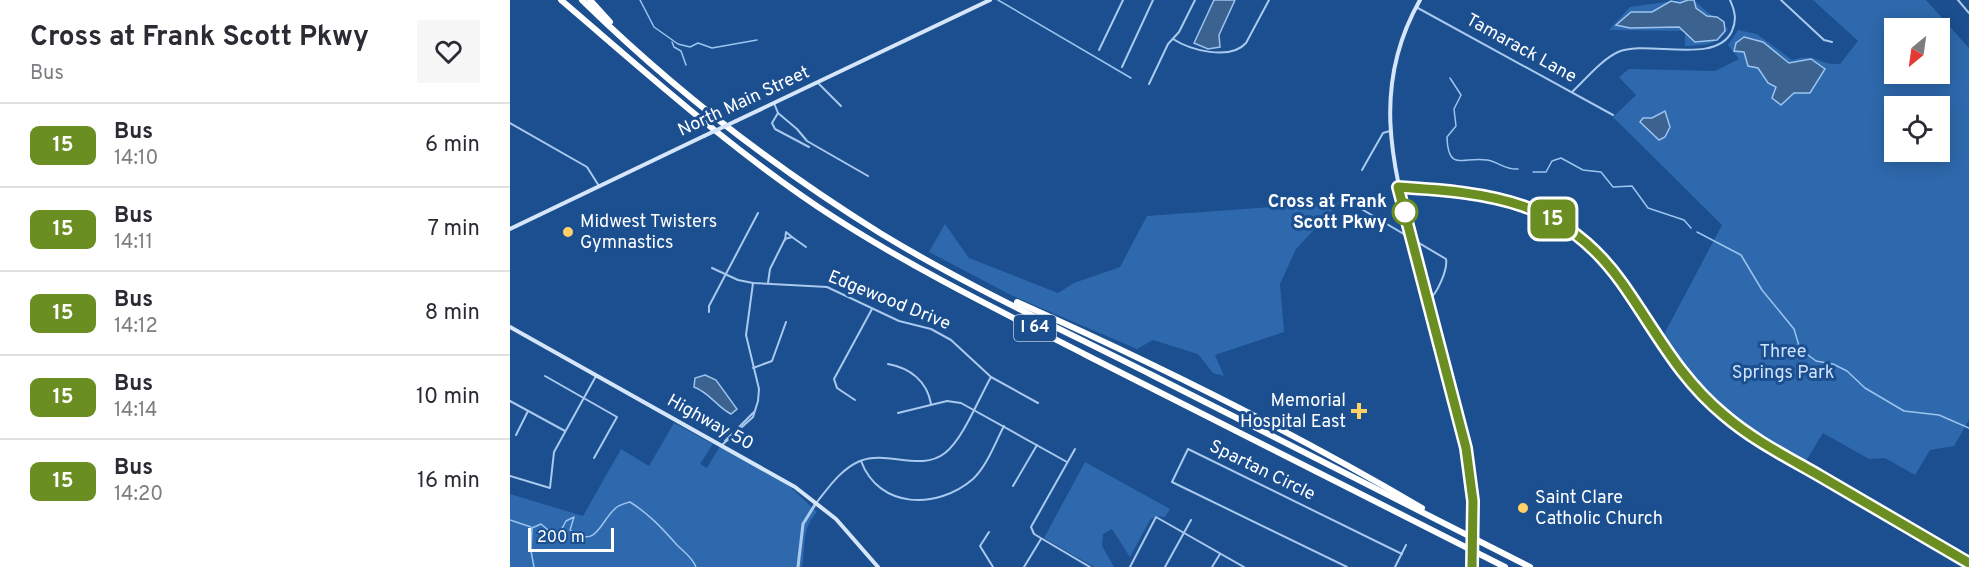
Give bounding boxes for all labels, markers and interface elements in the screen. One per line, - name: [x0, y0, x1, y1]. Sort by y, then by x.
- street label: Tamarack Lane: [1462, 9, 1580, 89]
- north arrow: [1884, 18, 1950, 84]
- map controls: [1884, 18, 1950, 162]
- text: Cross at Frank Scott Pkwy: [30, 20, 369, 56]
- button: heart: [417, 20, 480, 83]
- text: Bus: [30, 61, 64, 87]
- street label: North Main Street: [674, 61, 814, 143]
- button: locate: [1884, 96, 1950, 162]
- text: Bus: [114, 119, 153, 146]
- text: 15: [52, 132, 74, 159]
- text: 6 min: [425, 132, 480, 159]
- text: 14:10: [114, 146, 158, 172]
- place label: Cross at Frank Scott Pkwy: [1268, 191, 1387, 235]
- marker: Cross at Frank Scott Pkwy: [1392, 199, 1418, 225]
- line badge: 15: [1526, 200, 1580, 238]
- text: Bus: [114, 203, 153, 230]
- text: 15: [1542, 206, 1564, 233]
- place label: Midwest Twisters Gymnastics: [580, 211, 717, 255]
- text: 15: [52, 216, 74, 243]
- text: 7 min: [428, 216, 480, 243]
- marker: Midwest Twisters Gymnastics: [561, 225, 575, 239]
- text: 14:11: [114, 230, 153, 256]
- street label: Edgewood Drive: [824, 266, 954, 336]
- text: Bus: [114, 287, 153, 314]
- text: 15: [52, 300, 74, 327]
- text: 8 min: [425, 300, 480, 327]
- text: 14:12: [114, 314, 158, 340]
- road number: I 64: [1014, 315, 1056, 341]
- park label: Three Springs Park: [1732, 341, 1834, 385]
- text: Bus: [114, 371, 153, 398]
- text: 15: [52, 384, 74, 411]
- text: 10 min: [416, 384, 480, 411]
- street label: Highway 50: [663, 390, 757, 456]
- place label: Memorial Hospital East: [1240, 390, 1346, 434]
- text: 14:14: [114, 398, 157, 424]
- marker: Memorial Hospital East: [1350, 402, 1368, 420]
- street label: Spartan Circle: [1205, 435, 1319, 507]
- text: Bus: [114, 455, 153, 482]
- text: 15: [52, 468, 74, 495]
- text: 16 min: [417, 468, 480, 495]
- text: 14:20: [114, 482, 163, 508]
- place label: Saint Clare Catholic Church: [1535, 487, 1663, 531]
- marker: Saint Clare Catholic Church: [1516, 501, 1530, 515]
- scale bar: [528, 525, 614, 552]
- text: 200 m: [537, 528, 585, 548]

